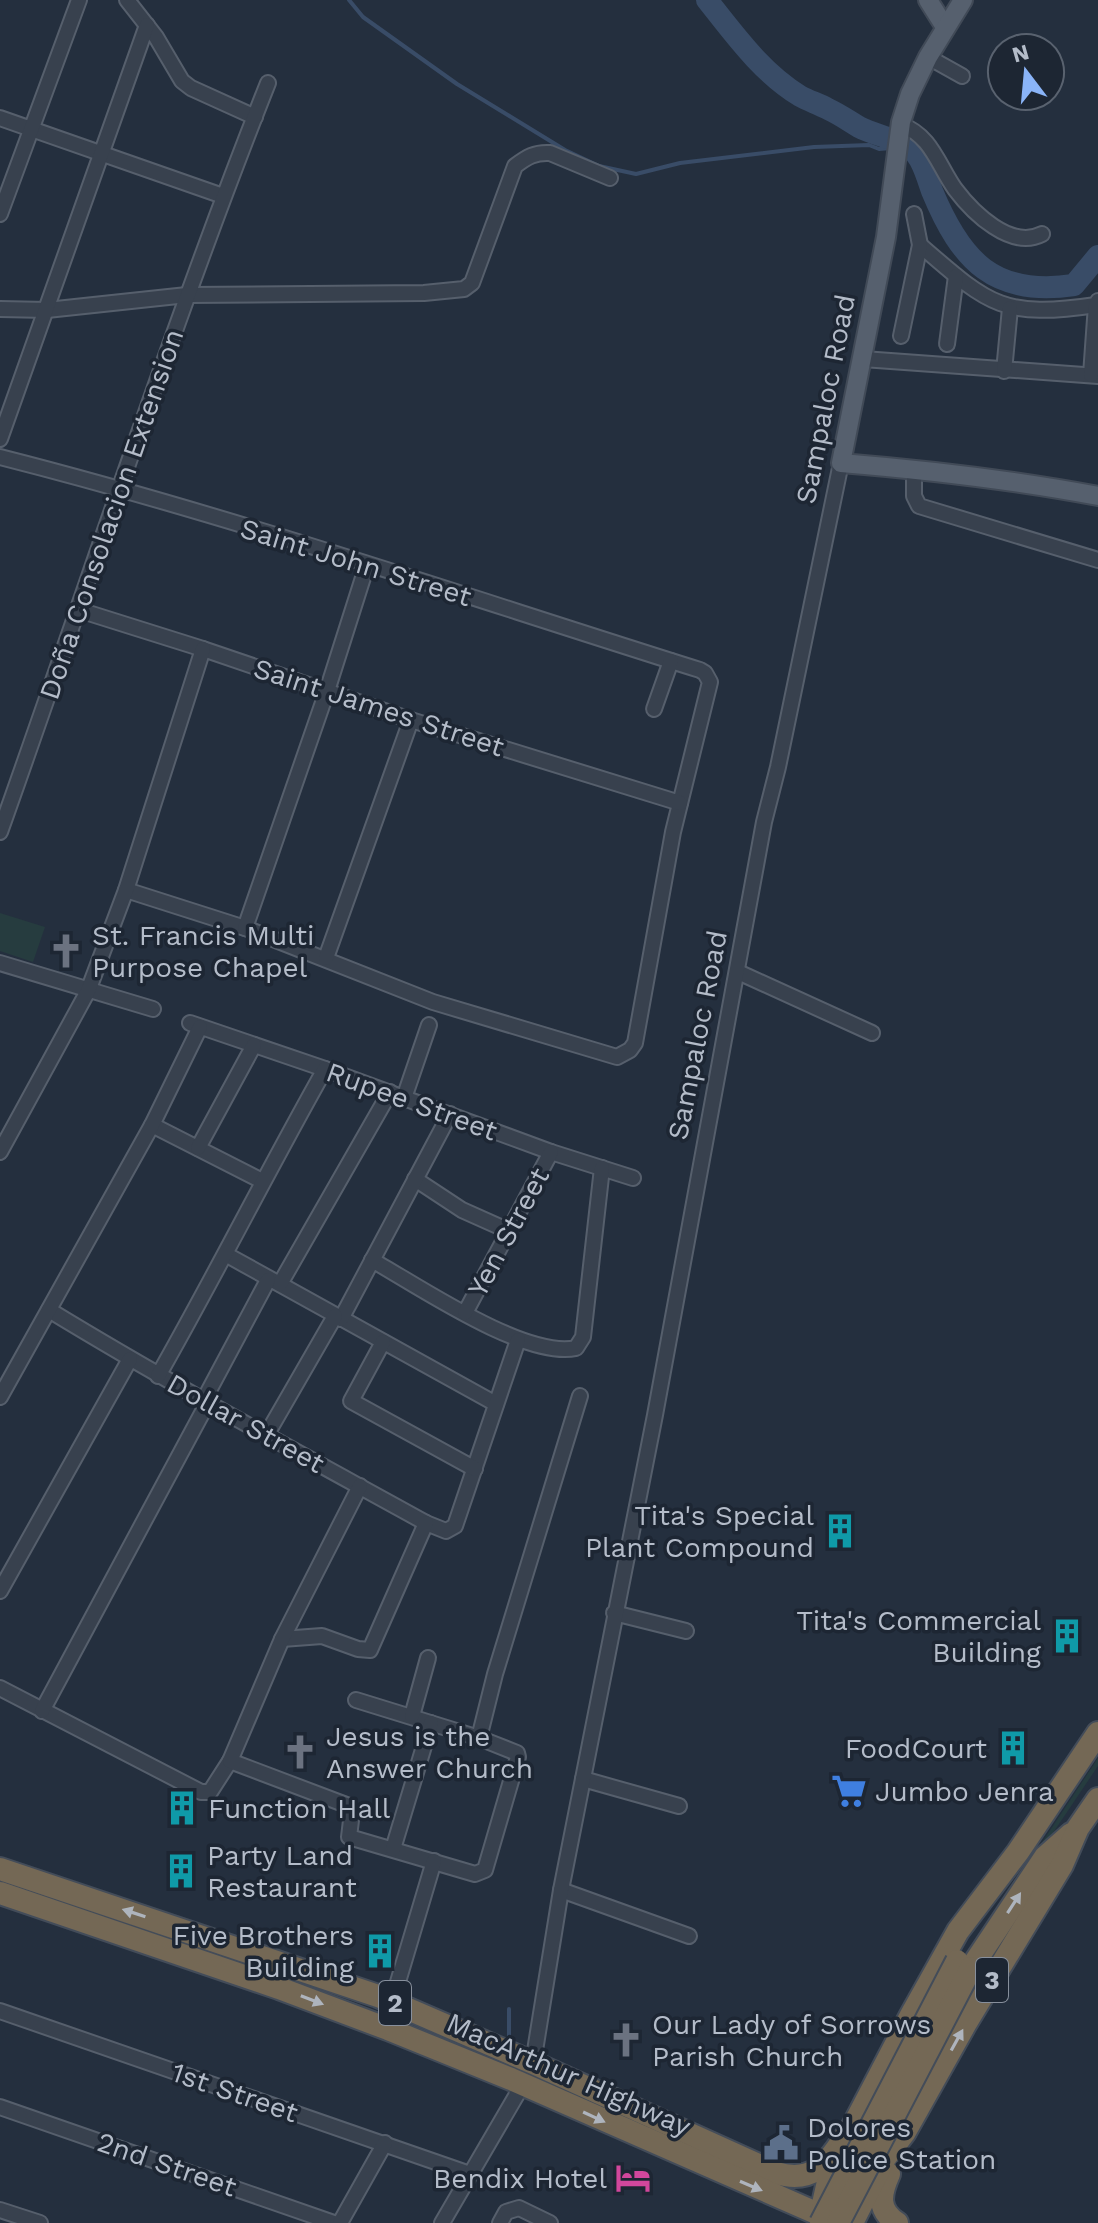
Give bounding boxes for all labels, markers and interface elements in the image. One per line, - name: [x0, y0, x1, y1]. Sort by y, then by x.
- north arrow: [986, 32, 1066, 112]
- text: N: [1009, 39, 1032, 68]
- street label: Sampaloc Road: [789, 292, 862, 507]
- street label: Doña Consolacion Extension: [32, 325, 190, 704]
- street label: Saint John Street: [236, 512, 476, 613]
- street label: Saint James Street: [249, 651, 508, 764]
- place label: St. Francis Multi Purpose Chapel: [92, 919, 314, 984]
- street label: Sampaloc Road: [661, 928, 734, 1143]
- church icon: St. Francis Multi Purpose Chapel: [47, 932, 85, 970]
- street label: Rupee Street: [322, 1055, 502, 1148]
- street label: Yen Street: [461, 1162, 556, 1302]
- street label: Dollar Street: [161, 1367, 330, 1480]
- place label: Tita's Special Plant Compound: [585, 1499, 814, 1564]
- building icon: Tita's Special Plant Compound: [821, 1512, 859, 1550]
- place label: Tita's Commercial Building: [796, 1604, 1041, 1669]
- building icon: Tita's Commercial Building: [1048, 1617, 1086, 1655]
- place label: Jesus is the Answer Church: [326, 1720, 533, 1785]
- building icon: FoodCourt: [994, 1729, 1032, 1767]
- place label: FoodCourt: [845, 1732, 987, 1765]
- church icon: Jesus is the Answer Church: [281, 1733, 319, 1771]
- supermarket icon: Jumbo Jenra: [830, 1772, 868, 1810]
- place label: Jumbo Jenra: [875, 1775, 1054, 1808]
- building icon: Function Hall: [163, 1789, 201, 1827]
- place label: Function Hall: [208, 1792, 391, 1825]
- place label: Party Land Restaurant: [207, 1839, 357, 1904]
- building icon: Party Land Restaurant: [162, 1852, 200, 1890]
- one-way arrow: [1007, 1893, 1022, 1914]
- one-way arrow: [121, 1906, 145, 1918]
- place label: Five Brothers Building: [173, 1919, 354, 1984]
- building icon: Five Brothers Building: [361, 1932, 399, 1970]
- road number: 3: [976, 1958, 1008, 2002]
- road number: 2: [379, 1981, 411, 2025]
- one-way arrow: [300, 1994, 324, 2007]
- street label: MacArthur Highway: [442, 2006, 696, 2143]
- place label: Our Lady of Sorrows Parish Church: [652, 2008, 931, 2073]
- church icon: Our Lady of Sorrows Parish Church: [607, 2021, 645, 2059]
- one-way arrow: [950, 2028, 964, 2051]
- street label: 1st Street: [167, 2056, 302, 2130]
- one-way arrow: [582, 2110, 605, 2124]
- place label: Dolores Police Station: [807, 2111, 996, 2176]
- public building icon: Dolores Police Station: [762, 2124, 800, 2162]
- street label: 2nd Street: [93, 2125, 241, 2204]
- hotel icon: Bendix Hotel: [614, 2159, 652, 2197]
- place label: Bendix Hotel: [433, 2162, 607, 2195]
- one-way arrow: [739, 2180, 763, 2193]

